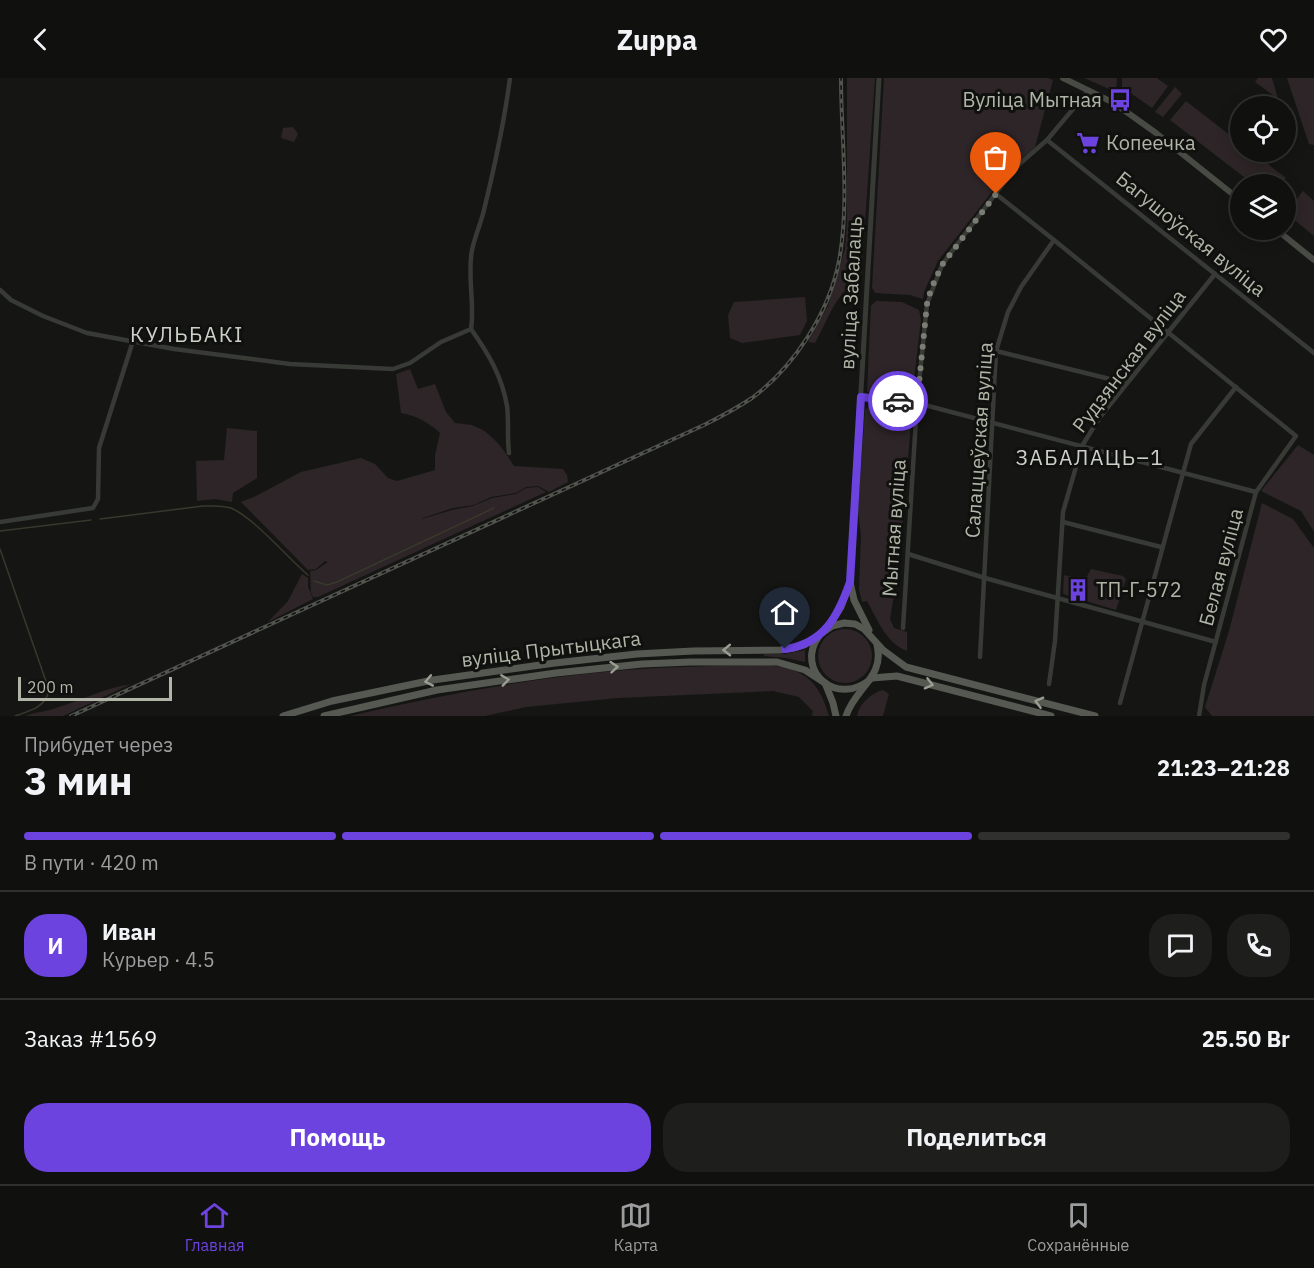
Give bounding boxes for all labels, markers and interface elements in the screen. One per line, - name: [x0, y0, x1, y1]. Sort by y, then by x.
- text: Zuppa: [617, 22, 697, 57]
- icon: back: [24, 23, 57, 56]
- icon: heart: [1257, 23, 1290, 56]
- place label: Вуліца Мытная: [962, 86, 1102, 113]
- bus stop icon: Вуліца Мытная: [1107, 87, 1133, 113]
- map controls: [1230, 96, 1296, 240]
- button: locate: [1230, 96, 1296, 162]
- place label: Копеечка: [1106, 129, 1196, 156]
- supermarket icon: Копеечка: [1075, 130, 1101, 156]
- pin: [970, 132, 1021, 194]
- icon: bag: [979, 141, 1012, 174]
- street label: Багушоўская вуліца: [1111, 165, 1272, 303]
- button: layers: [1230, 174, 1296, 240]
- street label: вуліца Забалаць: [833, 216, 868, 370]
- street label: Рудзянская вуліца: [1066, 283, 1192, 438]
- district label: КУЛЬБАКІ: [130, 320, 244, 348]
- street label: Салаццеўская вуліца: [958, 341, 999, 539]
- courier: [868, 371, 928, 431]
- icon: car: [882, 385, 915, 418]
- district label: ЗАБАЛАЦЬ–1: [1016, 443, 1164, 471]
- street label: Мытная вуліца: [875, 458, 912, 598]
- street label: Белая вуліца: [1192, 505, 1249, 629]
- place label: ТП-Г-572: [1096, 576, 1182, 603]
- building icon: ТП-Г-572: [1065, 577, 1091, 603]
- pin: [759, 587, 810, 649]
- icon: home: [768, 596, 801, 629]
- street label: вуліца Прытыцкага: [460, 624, 643, 673]
- one-way arrow: [722, 644, 731, 657]
- one-way arrow: [610, 661, 619, 674]
- scale bar: [18, 674, 172, 702]
- one-way arrow: [424, 674, 434, 687]
- one-way arrow: [500, 675, 509, 687]
- text: 200 m: [27, 677, 74, 697]
- one-way arrow: [924, 677, 934, 690]
- one-way arrow: [1034, 697, 1044, 709]
- text: Прибудет через: [24, 731, 173, 758]
- text: 21:23–21:28: [1157, 753, 1290, 782]
- text: 3 мин: [24, 755, 133, 806]
- text: В пути · 420 m: [24, 849, 159, 876]
- button: chat: [1149, 914, 1212, 977]
- button: phone: [1227, 914, 1290, 977]
- text: Иван: [102, 917, 157, 946]
- text: И: [48, 931, 63, 960]
- text: Курьер · 4.5: [102, 946, 215, 973]
- text: Заказ #1569: [24, 1024, 157, 1053]
- text: 25.50 Br: [1202, 1024, 1290, 1053]
- button: Помощь: [24, 1103, 651, 1172]
- button: Поделиться: [663, 1103, 1290, 1172]
- tab: Главная: [185, 1199, 244, 1255]
- tab: Карта: [614, 1199, 658, 1255]
- tab: Сохранённые: [1027, 1199, 1129, 1255]

